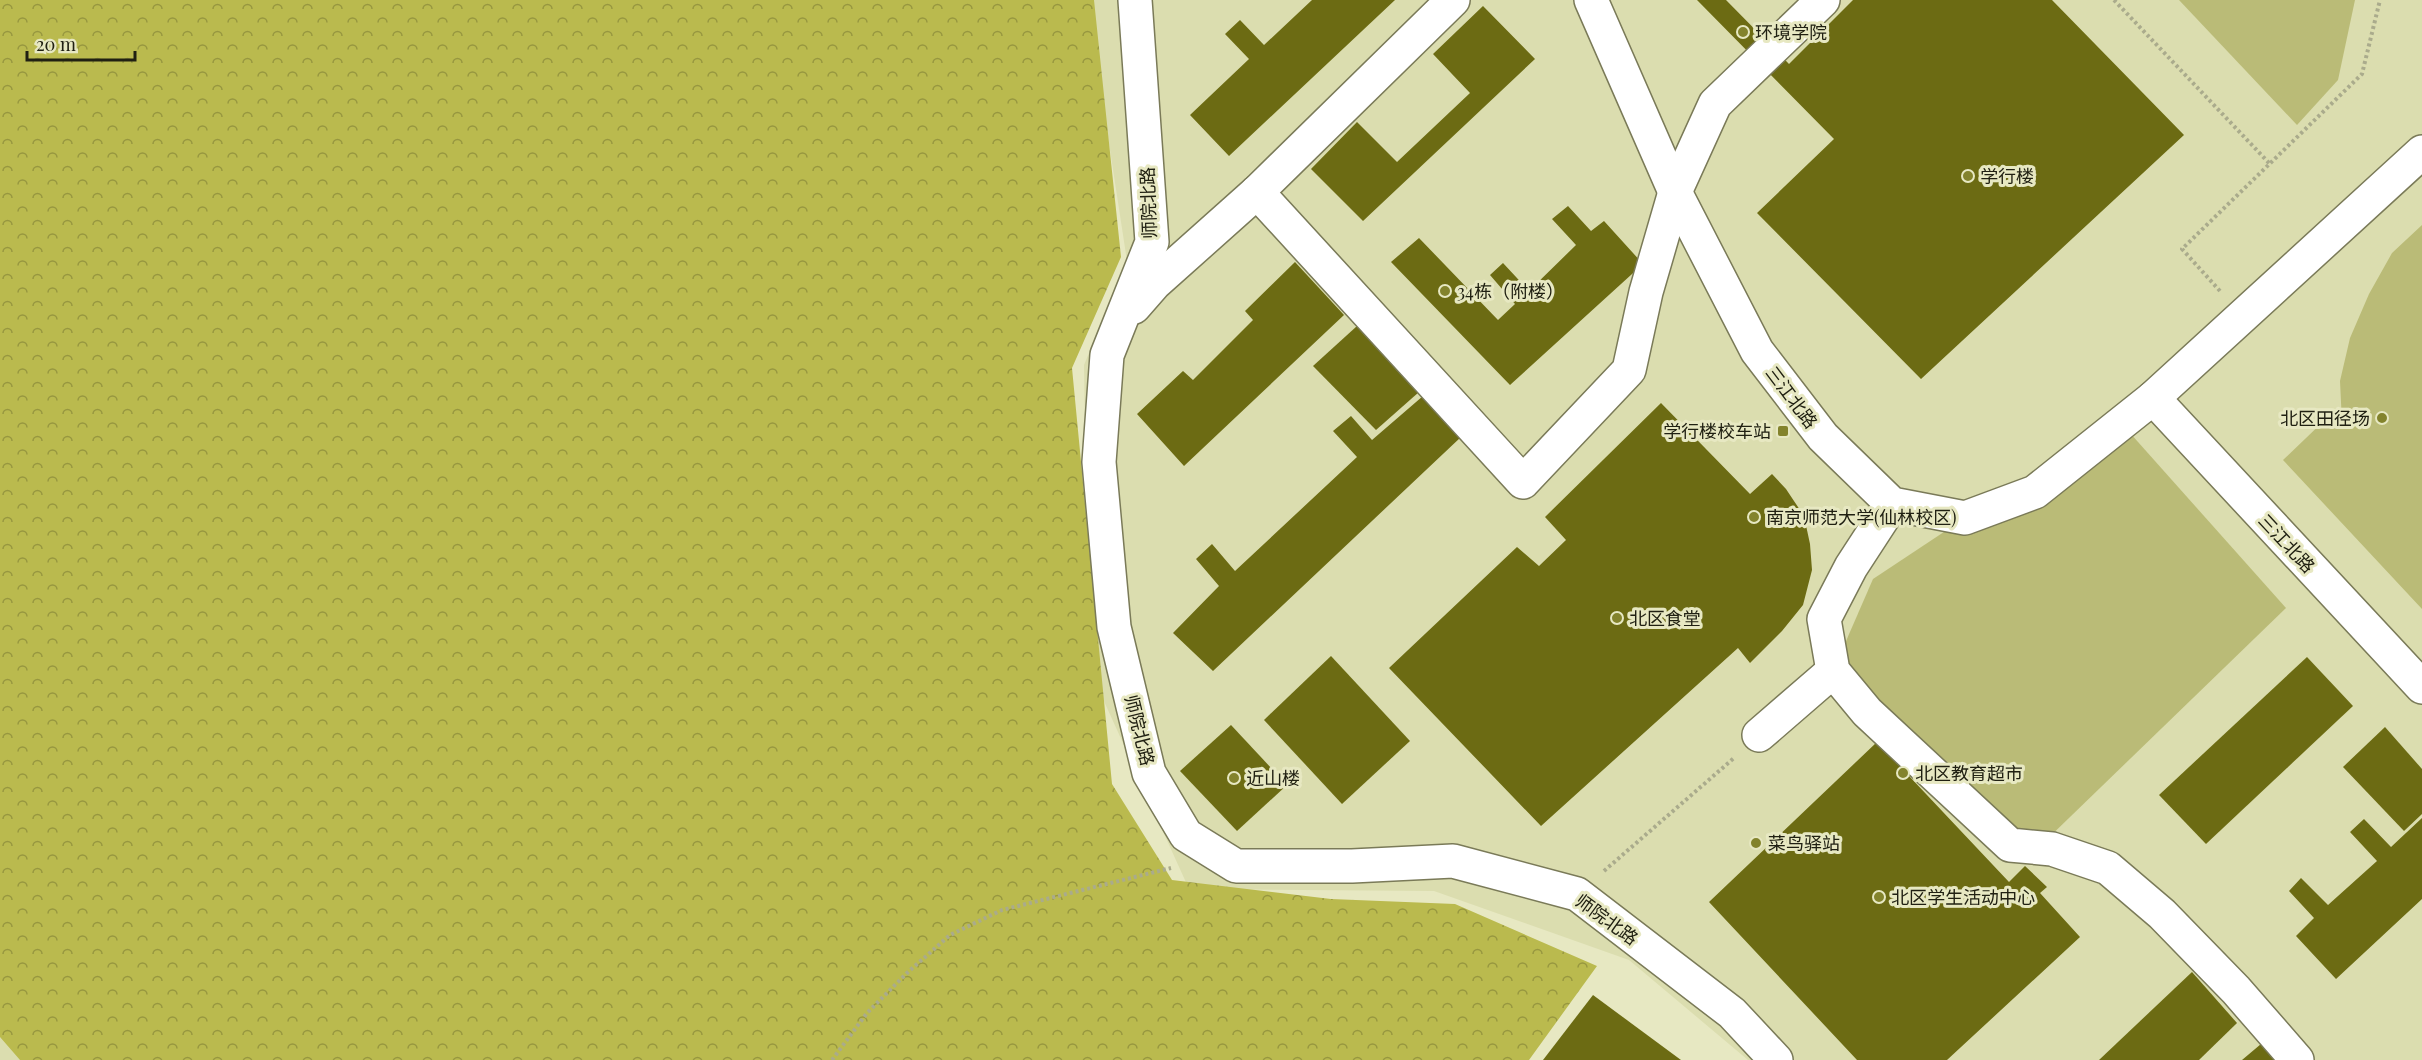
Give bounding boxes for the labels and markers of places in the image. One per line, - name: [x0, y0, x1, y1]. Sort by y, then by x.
- place label: 环境学院: [1755, 20, 1827, 44]
- marker: 环境学院: [1736, 25, 1750, 39]
- place label: 学行楼: [1980, 164, 2034, 188]
- marker: 学行楼: [1961, 169, 1975, 183]
- place label: 34栋（附楼）: [1457, 279, 1564, 303]
- marker: 34栋（附楼）: [1438, 284, 1452, 298]
- place label: 北区田径场: [2280, 406, 2370, 430]
- marker: 北区田径场: [2375, 411, 2389, 425]
- place label: 学行楼校车站: [1663, 419, 1771, 443]
- marker: 学行楼校车站: [1776, 424, 1790, 438]
- place label: 南京师范大学(仙林校区): [1766, 505, 1957, 529]
- marker: 南京师范大学(仙林校区): [1747, 510, 1761, 524]
- place label: 北区食堂: [1629, 606, 1701, 630]
- marker: 北区食堂: [1610, 611, 1624, 625]
- place label: 北区教育超市: [1915, 761, 2023, 785]
- place label: 近山楼: [1246, 766, 1300, 790]
- marker: 北区教育超市: [1896, 766, 1910, 780]
- marker: 近山楼: [1227, 771, 1241, 785]
- place label: 菜鸟驿站: [1768, 831, 1840, 855]
- marker: 菜鸟驿站: [1749, 836, 1763, 850]
- place label: 北区学生活动中心: [1891, 885, 2035, 909]
- marker: 北区学生活动中心: [1872, 890, 1886, 904]

